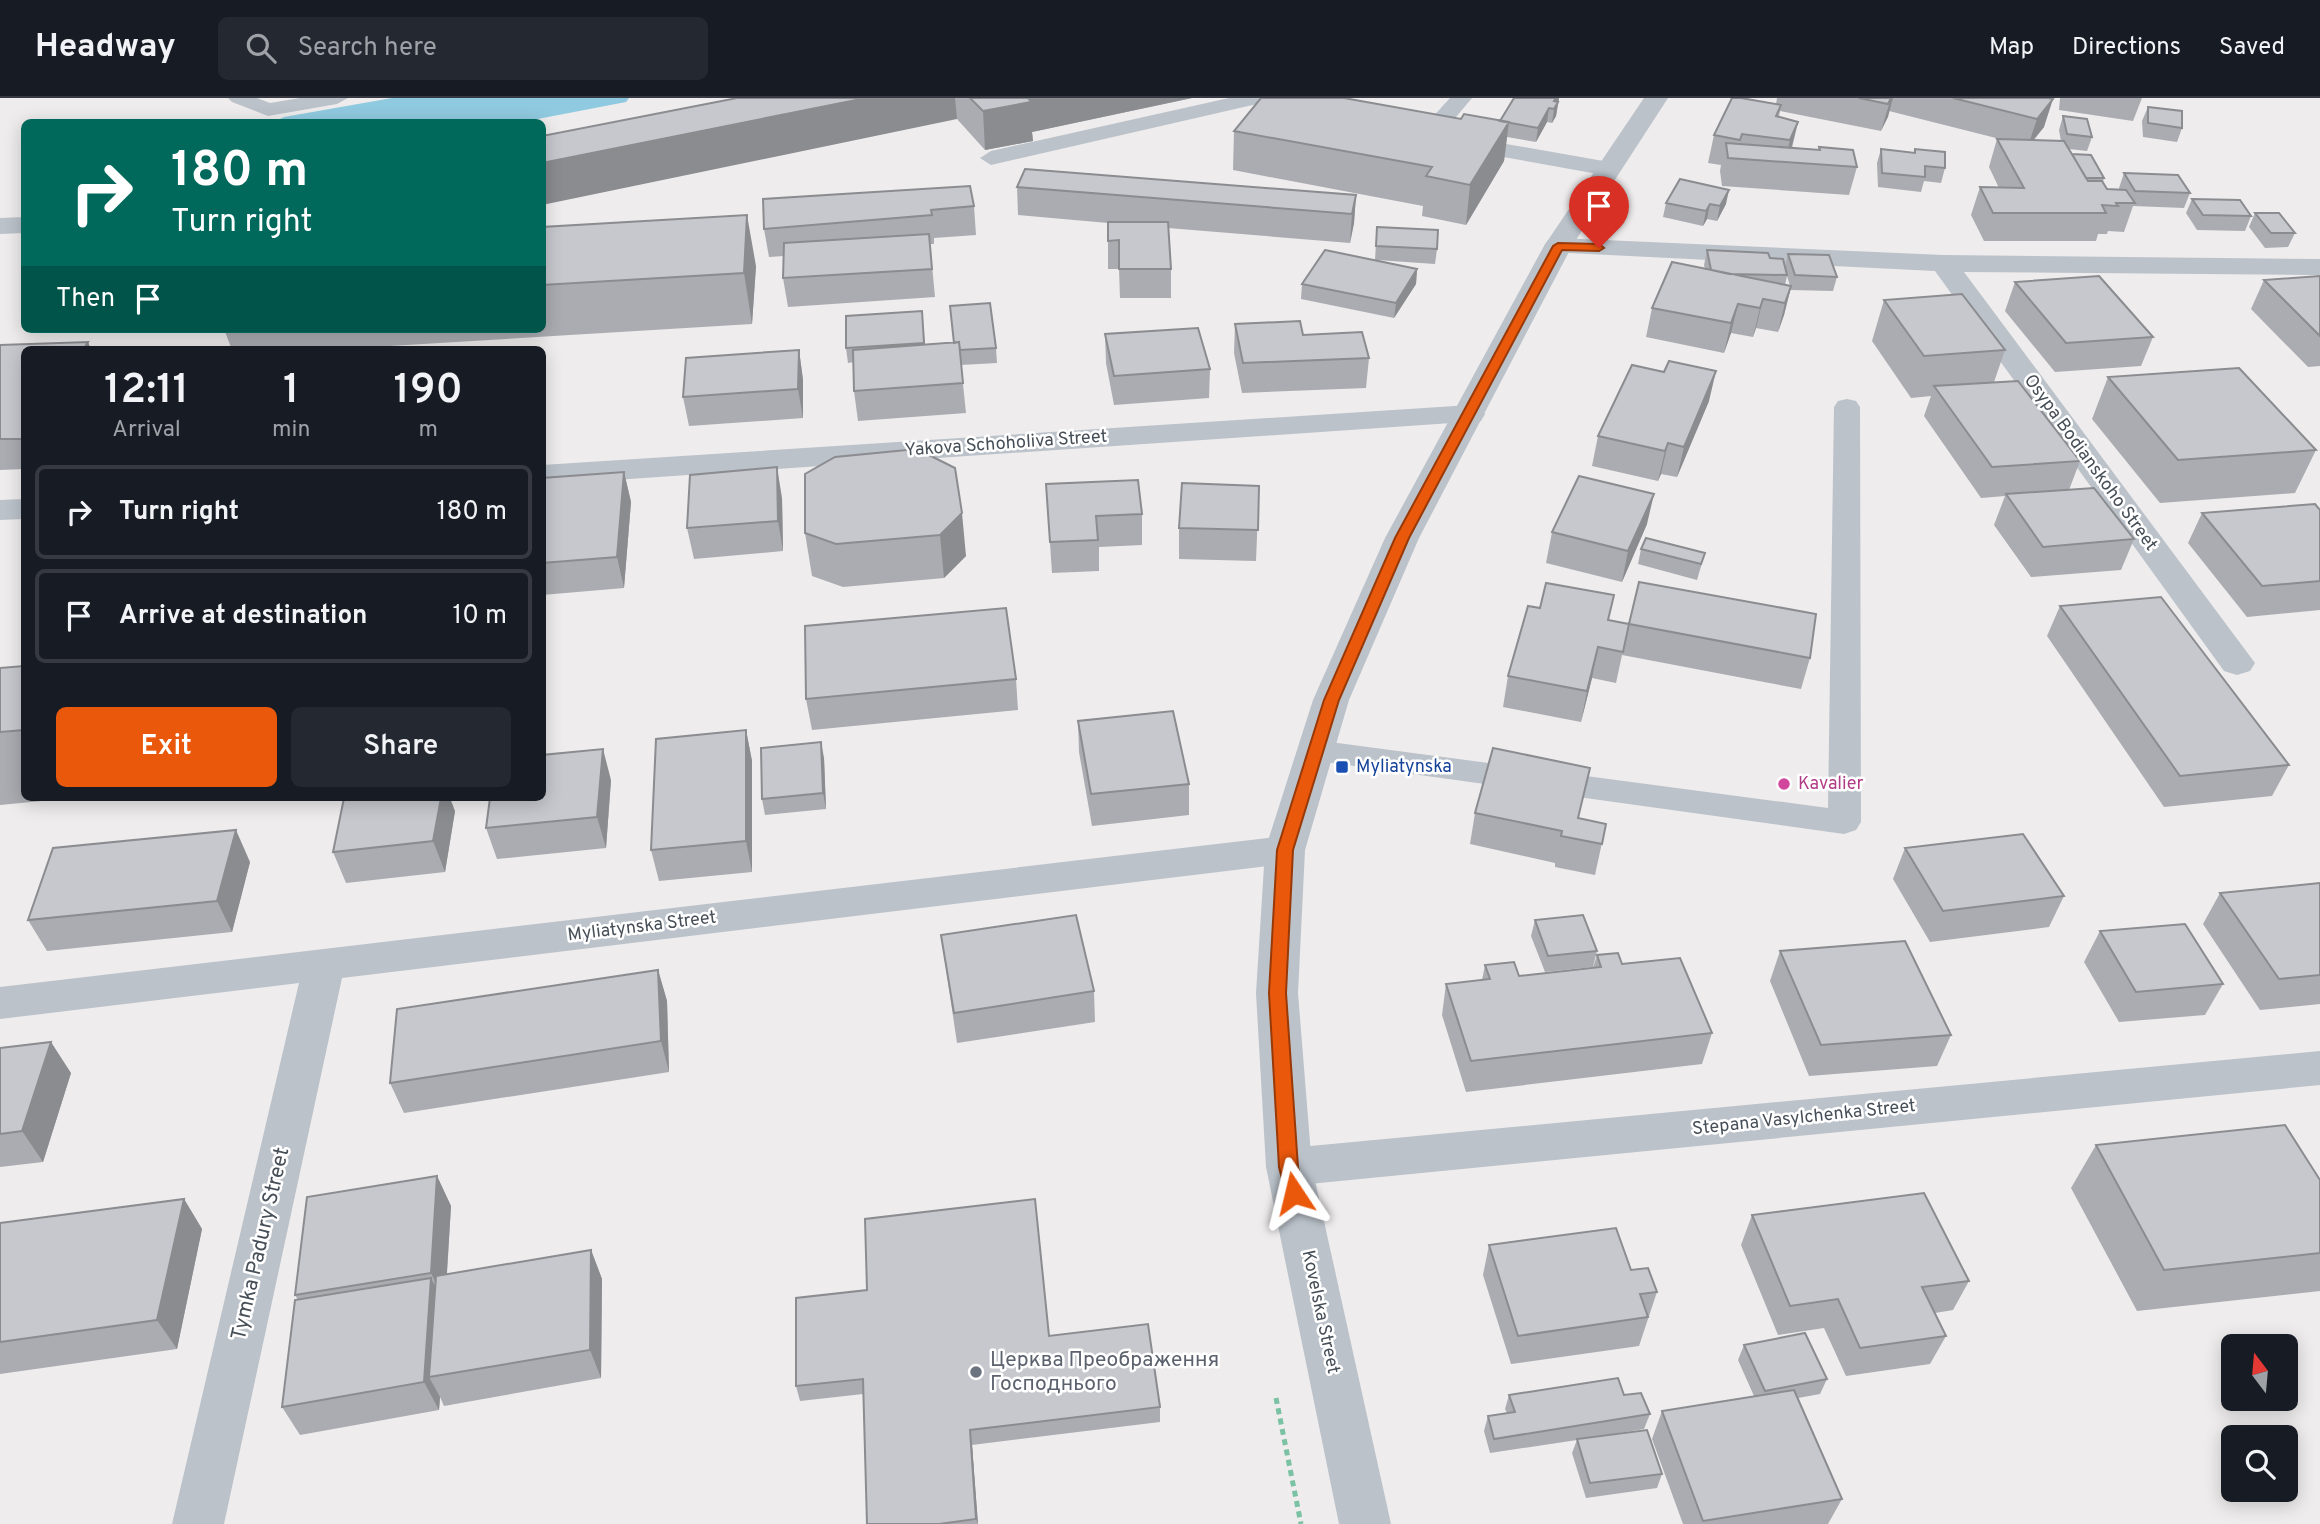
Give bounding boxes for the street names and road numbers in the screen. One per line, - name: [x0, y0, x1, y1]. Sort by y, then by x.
- street label: Osypa Bodianskoho Street: [2018, 370, 2162, 556]
- street label: Yakova Schoholiva Street: [904, 425, 1108, 463]
- street label: Myliatynska Street: [566, 906, 718, 948]
- street label: Stepana Vasylchenka Street: [1691, 1095, 1917, 1141]
- street label: Tymka Padury Street: [226, 1145, 296, 1343]
- street label: Kovelska Street: [1296, 1248, 1344, 1376]

